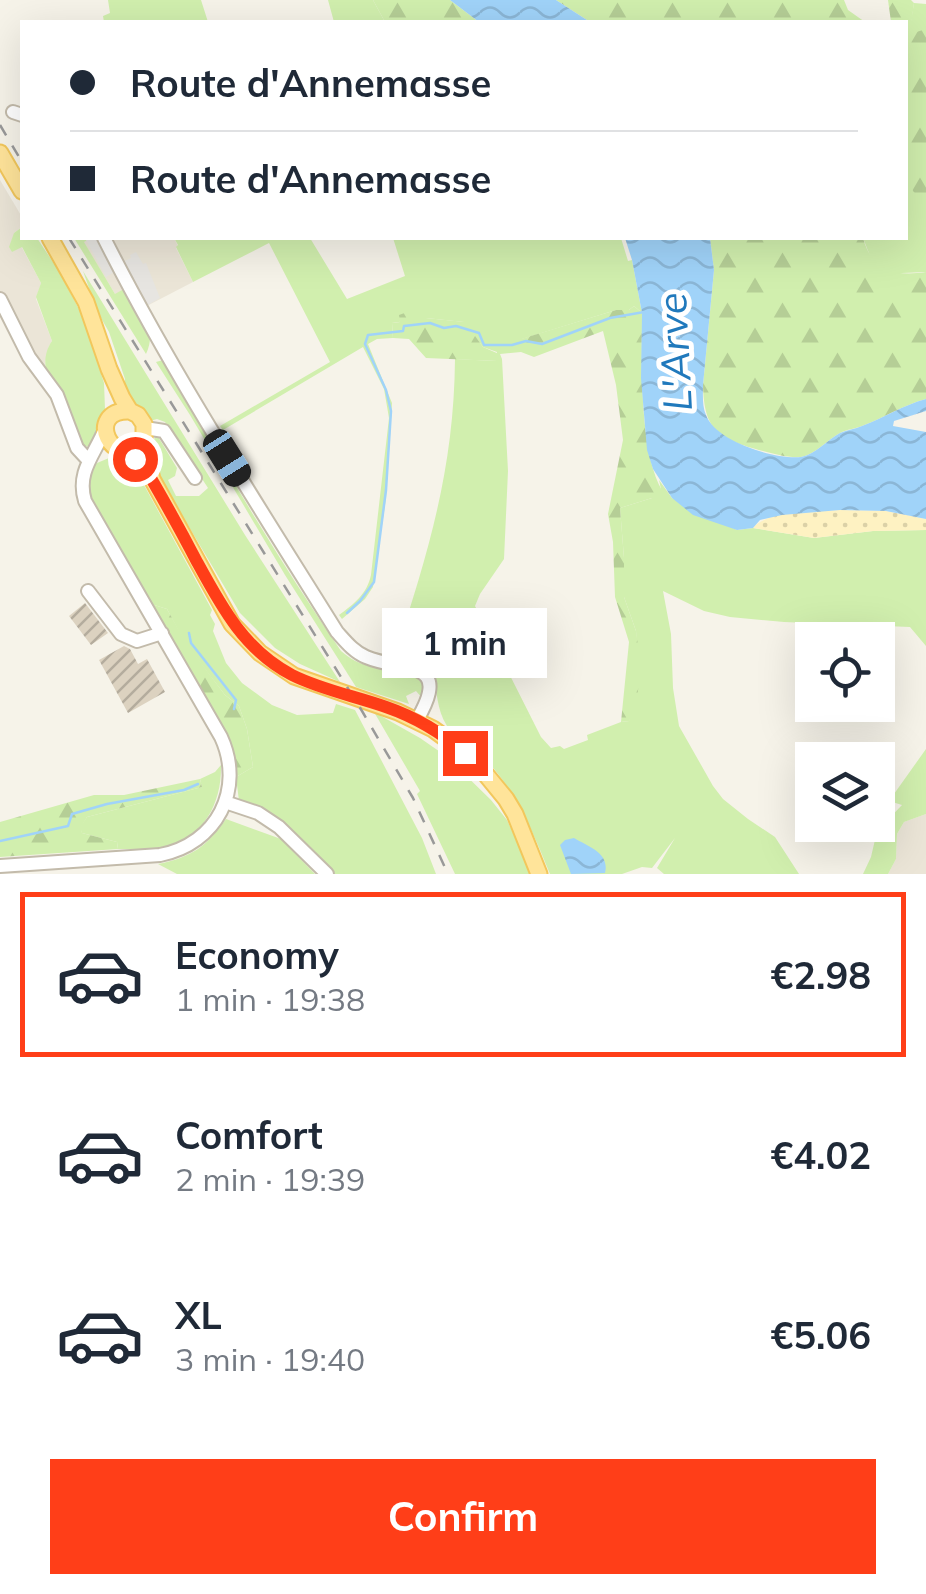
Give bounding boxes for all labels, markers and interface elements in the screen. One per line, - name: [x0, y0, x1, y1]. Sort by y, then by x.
- text: Route d'Annemasse: [130, 59, 491, 107]
- text: Route d'Annemasse: [130, 155, 491, 203]
- water label: L'Arve: [646, 292, 702, 413]
- car: [198, 425, 256, 491]
- route start: [113, 437, 158, 482]
- callout: 1 min: [382, 608, 548, 678]
- map controls: [795, 622, 895, 842]
- button: locate: [795, 622, 895, 722]
- text: 1 min: [422, 623, 507, 663]
- route end: [443, 731, 488, 776]
- button: layers: [795, 742, 895, 842]
- icon: car: [55, 930, 145, 1020]
- text: Economy: [175, 931, 339, 979]
- text: €2.98: [770, 951, 871, 999]
- text: 1 min · 19:38: [175, 979, 365, 1019]
- icon: car: [55, 1110, 145, 1200]
- text: Comfort: [175, 1111, 323, 1159]
- text: €4.02: [770, 1131, 871, 1179]
- text: 2 min · 19:39: [175, 1159, 365, 1199]
- icon: car: [55, 1290, 145, 1380]
- text: XL: [175, 1291, 222, 1339]
- text: €5.06: [770, 1311, 871, 1359]
- text: 3 min · 19:40: [175, 1339, 365, 1379]
- button: Confirm: [50, 1459, 876, 1574]

